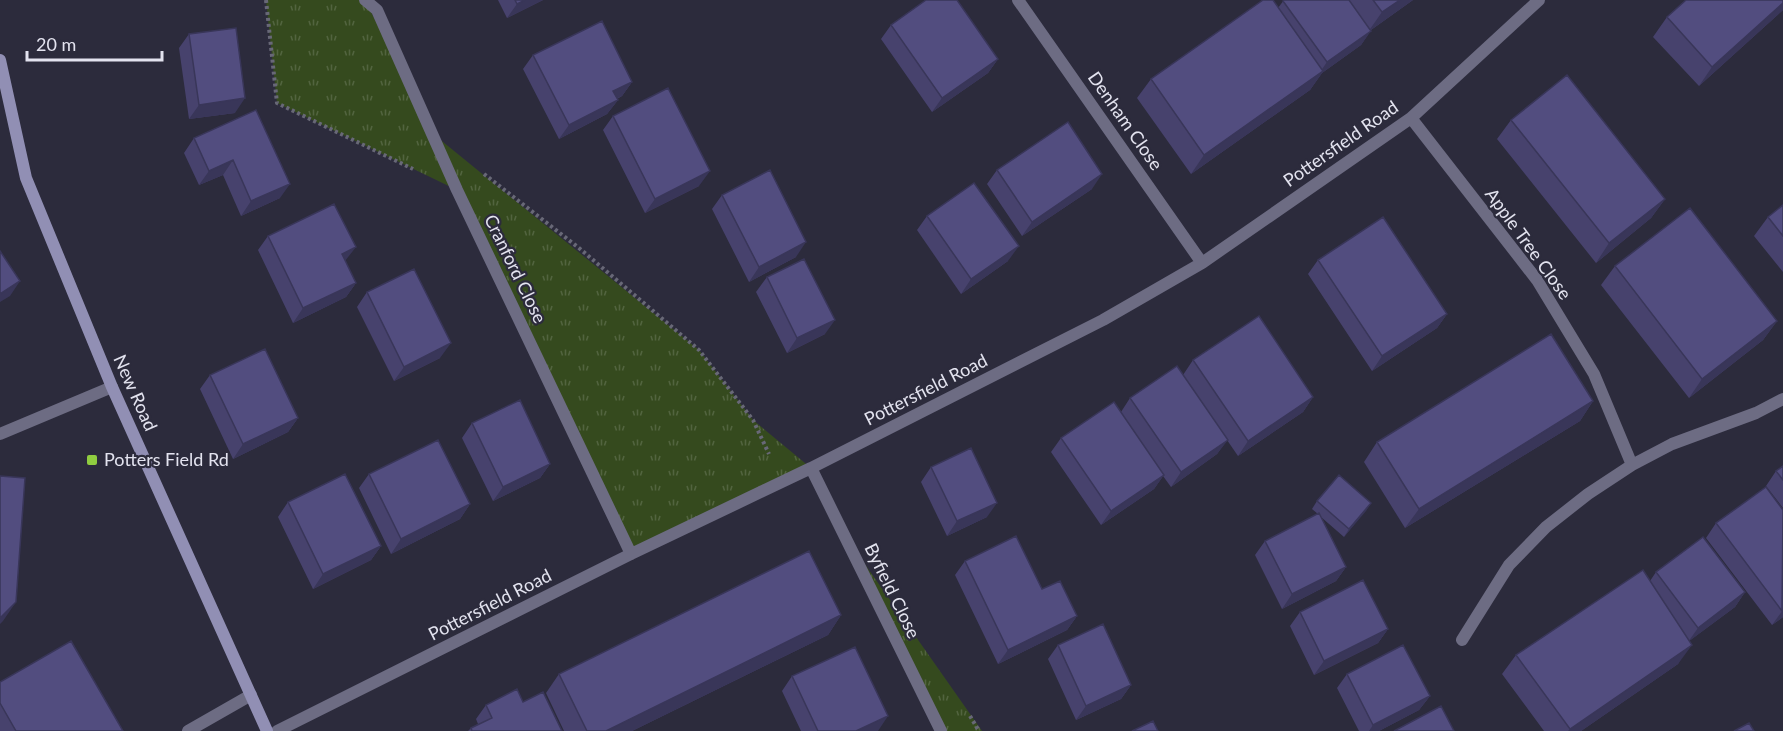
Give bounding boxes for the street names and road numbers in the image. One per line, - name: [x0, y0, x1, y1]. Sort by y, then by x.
- street label: Denham Close: [1084, 67, 1168, 174]
- street label: Pottersfield Road: [1279, 95, 1402, 191]
- street label: Apple Tree Close: [1481, 183, 1577, 303]
- street label: Cranford Close: [480, 211, 552, 326]
- street label: Pottersfield Road: [860, 349, 991, 430]
- street label: New Road: [109, 351, 162, 434]
- street label: Byfield Close: [860, 539, 925, 642]
- street label: Pottersfield Road: [424, 564, 555, 645]

